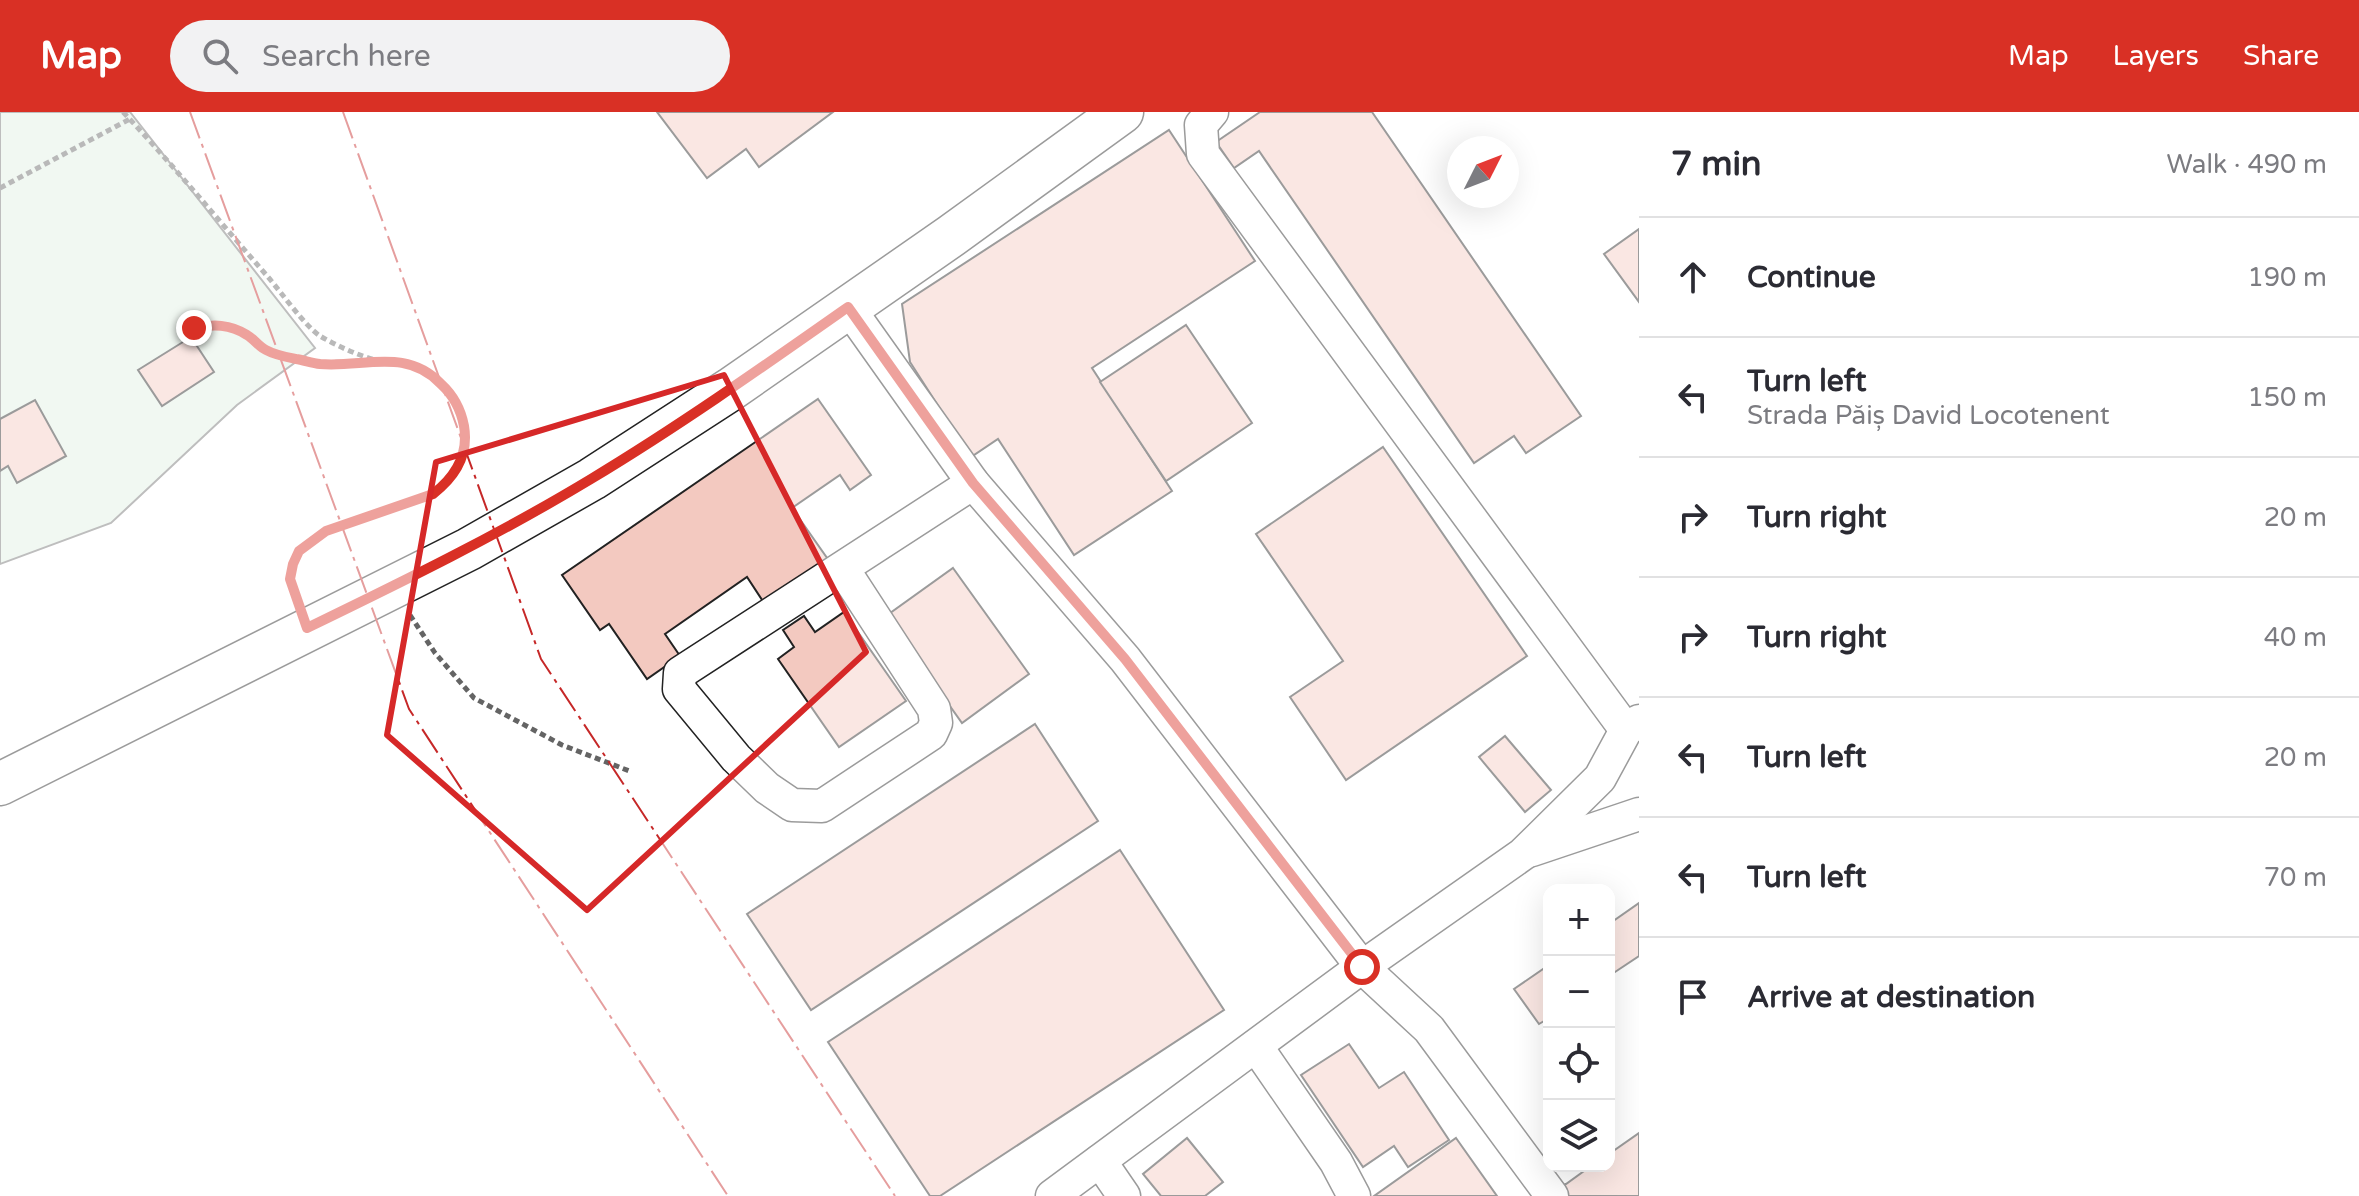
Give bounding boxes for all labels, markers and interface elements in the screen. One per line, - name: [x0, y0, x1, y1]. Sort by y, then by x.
- search box: [170, 20, 730, 92]
- text: Map: [40, 33, 122, 79]
- icon: search: [198, 34, 242, 78]
- text: Search here: [262, 38, 431, 75]
- text: Map: [2008, 39, 2069, 73]
- text: Layers: [2113, 39, 2199, 73]
- text: Share: [2243, 39, 2319, 73]
- north arrow: [1447, 136, 1519, 208]
- text: 7 min: [1671, 144, 1762, 185]
- text: Walk · 490 m: [2167, 149, 2327, 180]
- icon: ahead: [1671, 255, 1715, 299]
- text: Continue: [1747, 259, 1876, 296]
- text: 190 m: [2247, 262, 2327, 293]
- route end: [176, 310, 212, 346]
- text: Turn left: [1747, 363, 1866, 400]
- icon: left: [1671, 375, 1715, 419]
- text: 150 m: [2247, 382, 2327, 413]
- text: Strada Păiș David Locotenent: [1747, 400, 2110, 431]
- icon: right: [1671, 495, 1715, 539]
- text: Turn right: [1747, 499, 1887, 536]
- text: 20 m: [2264, 502, 2327, 533]
- icon: right: [1671, 615, 1715, 659]
- text: Turn right: [1747, 619, 1887, 656]
- text: 40 m: [2264, 622, 2327, 653]
- icon: left: [1671, 735, 1715, 779]
- text: Turn left: [1747, 739, 1866, 776]
- text: 20 m: [2264, 742, 2327, 773]
- icon: left: [1671, 855, 1715, 899]
- text: Turn left: [1747, 859, 1866, 896]
- text: 70 m: [2264, 862, 2327, 893]
- map controls: [1543, 884, 1615, 1172]
- button: +: [1543, 884, 1615, 956]
- route start: [1344, 949, 1380, 985]
- button: −: [1543, 956, 1615, 1028]
- icon: arrive: [1671, 975, 1715, 1019]
- text: Arrive at destination: [1747, 979, 2035, 1016]
- button: locate: [1543, 1028, 1615, 1100]
- button: layers: [1543, 1100, 1615, 1172]

